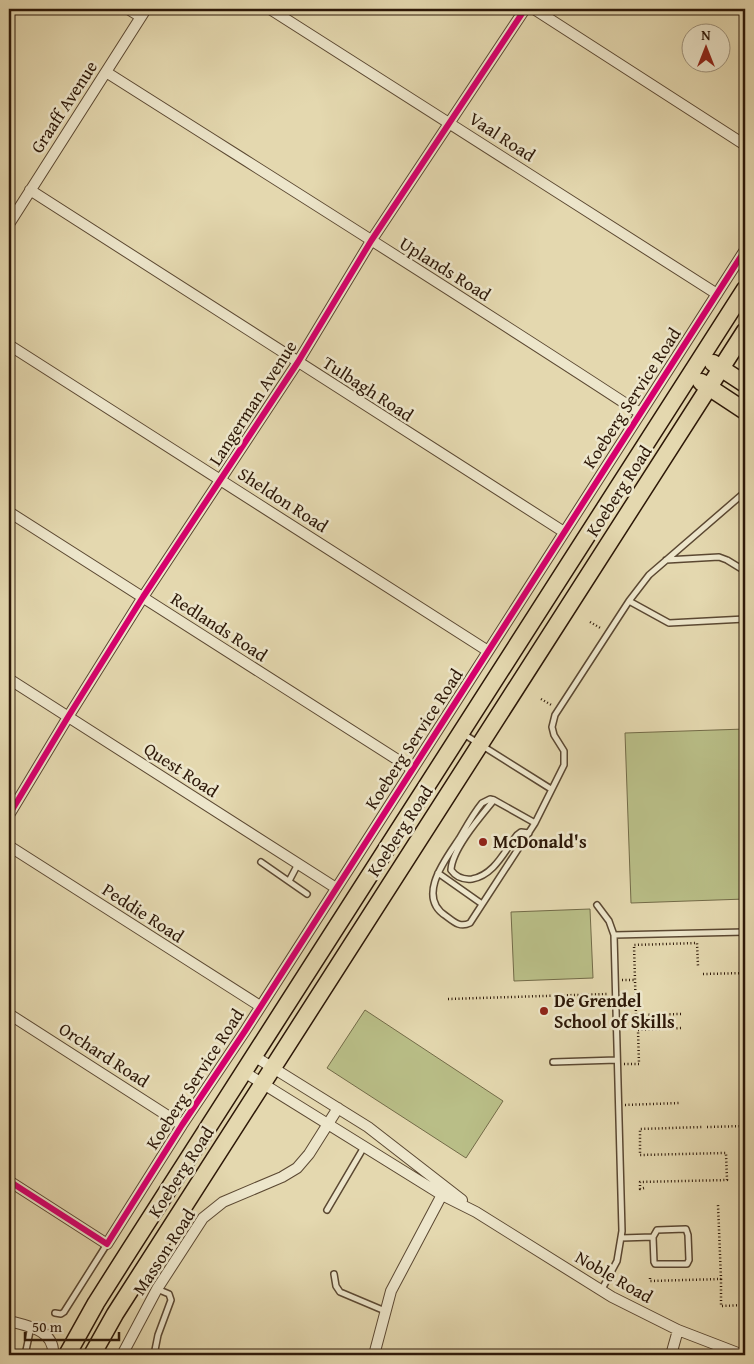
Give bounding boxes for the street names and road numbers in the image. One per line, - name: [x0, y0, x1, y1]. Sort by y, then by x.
- street label: Graaff Avenue: [23, 55, 104, 158]
- street label: Vaal Road: [464, 105, 541, 168]
- street label: Uplands Road: [394, 230, 497, 308]
- street label: Koeberg Service Road: [576, 322, 688, 473]
- street label: Langerman Avenue: [202, 335, 303, 471]
- street label: Tulbagh Road: [318, 349, 419, 428]
- street label: Koeberg Road: [579, 439, 658, 542]
- street label: Sheldon Road: [233, 460, 334, 539]
- street label: Redlands Road: [166, 585, 273, 668]
- street label: Koeberg Service Road: [358, 663, 470, 814]
- street label: Quest Road: [139, 735, 224, 804]
- street label: Koeberg Road: [360, 779, 439, 882]
- street label: Peddie Road: [97, 876, 190, 949]
- street label: Koeberg Service Road: [139, 1003, 251, 1154]
- street label: Orchard Road: [54, 1015, 155, 1094]
- street label: Koeberg Road: [141, 1120, 220, 1223]
- street label: Masson Road: [125, 1203, 202, 1300]
- street label: Noble Road: [571, 1244, 658, 1310]

